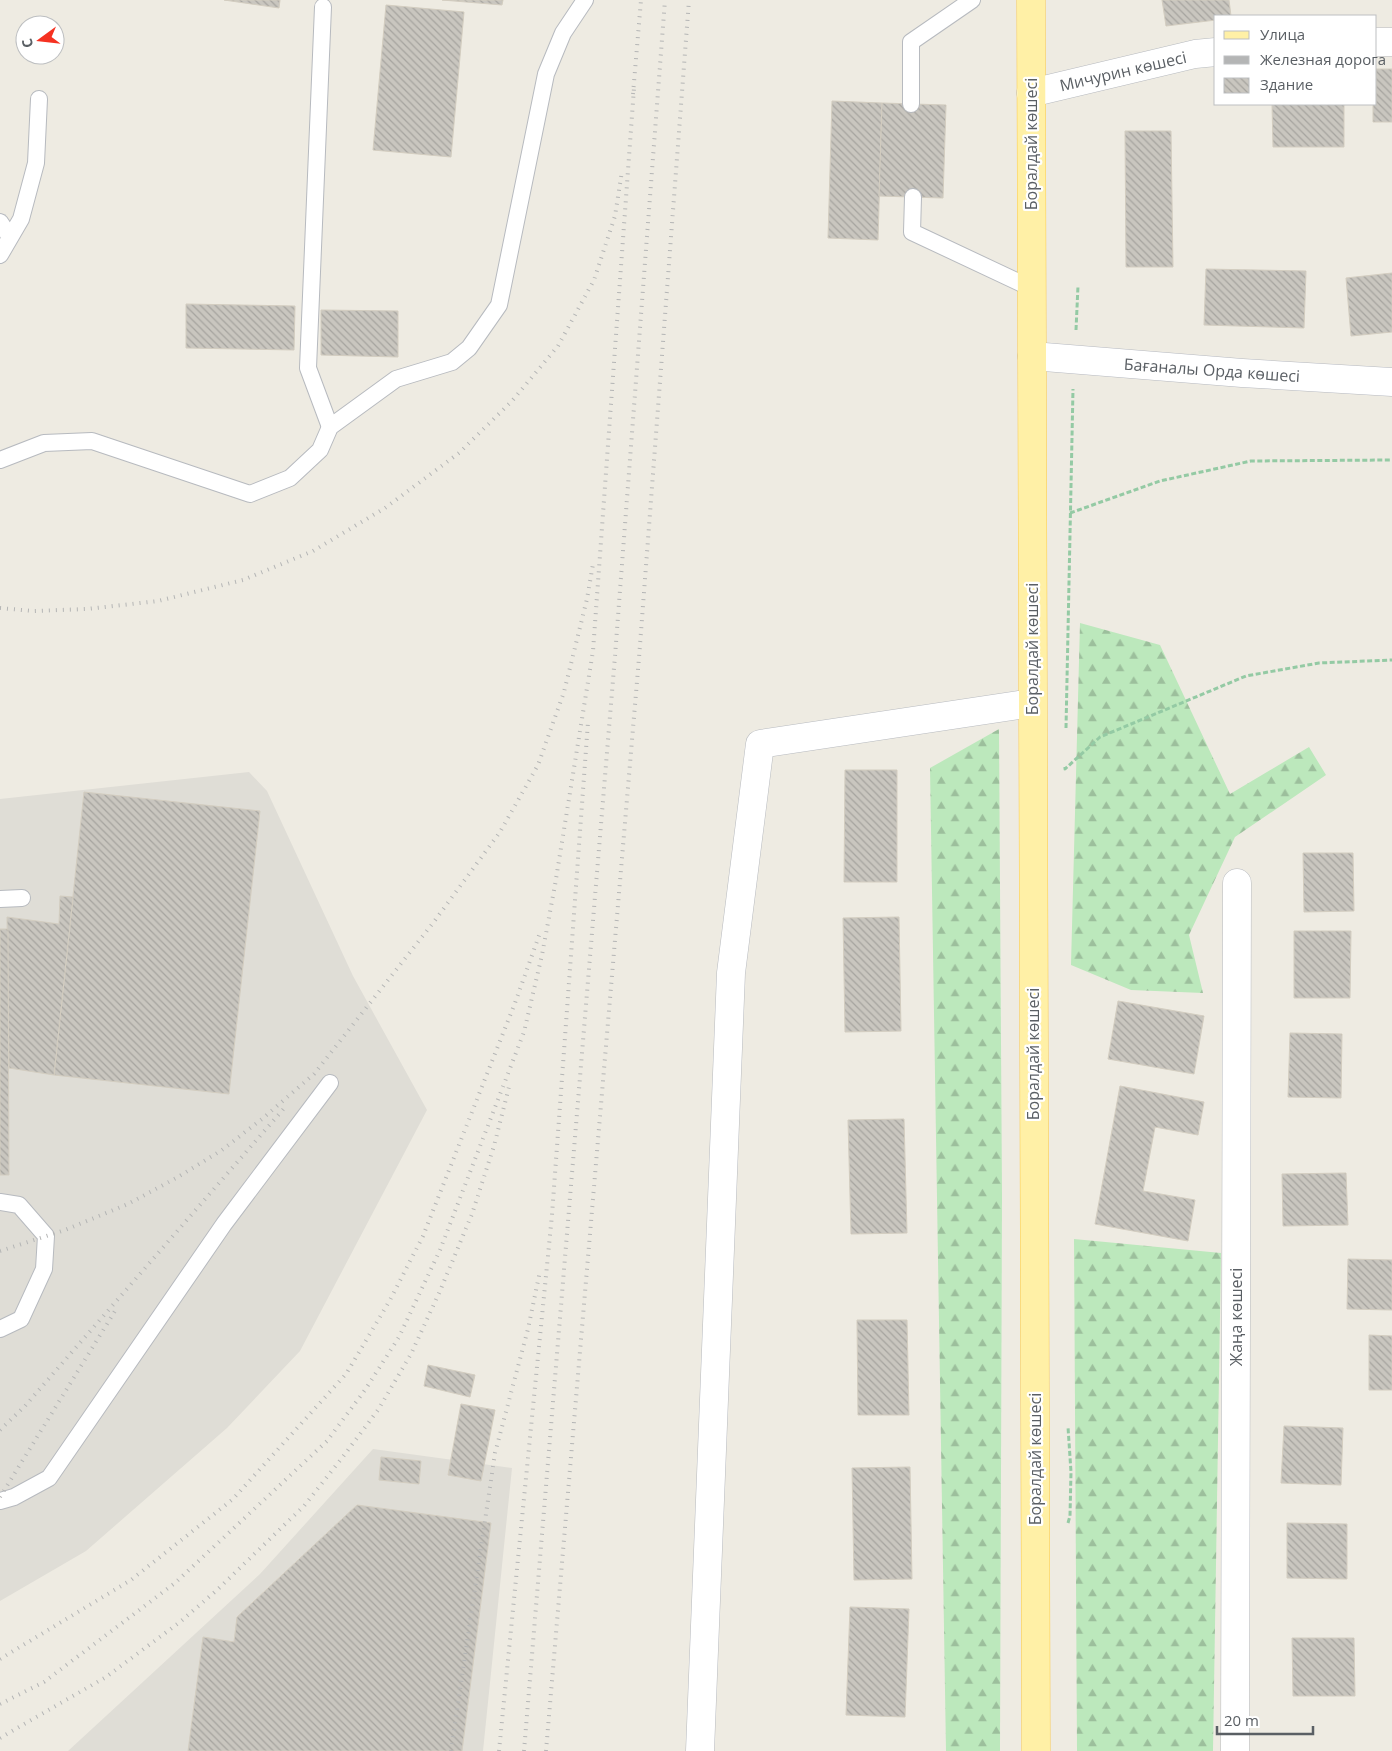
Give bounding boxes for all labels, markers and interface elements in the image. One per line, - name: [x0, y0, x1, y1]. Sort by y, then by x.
- north arrow: [15, 15, 65, 65]
- legend: [1214, 15, 1377, 105]
- text: Улица: [1260, 24, 1305, 44]
- text: С: [17, 37, 37, 50]
- street label: Мичурин көшесі: [1058, 46, 1188, 96]
- text: Железная дорога: [1260, 49, 1386, 69]
- text: Здание: [1260, 74, 1313, 94]
- street label: Боралдай көшесі: [1020, 78, 1042, 210]
- street label: Бағаналы Орда көшесі: [1123, 353, 1301, 387]
- street label: Боралдай көшесі: [1021, 583, 1043, 715]
- street label: Боралдай көшесі: [1022, 988, 1044, 1120]
- street label: Жаңа көшесі: [1225, 1268, 1247, 1366]
- street label: Боралдай көшесі: [1024, 1393, 1046, 1525]
- scale bar: [1217, 1704, 1313, 1736]
- text: 20 m: [1224, 1710, 1259, 1730]

